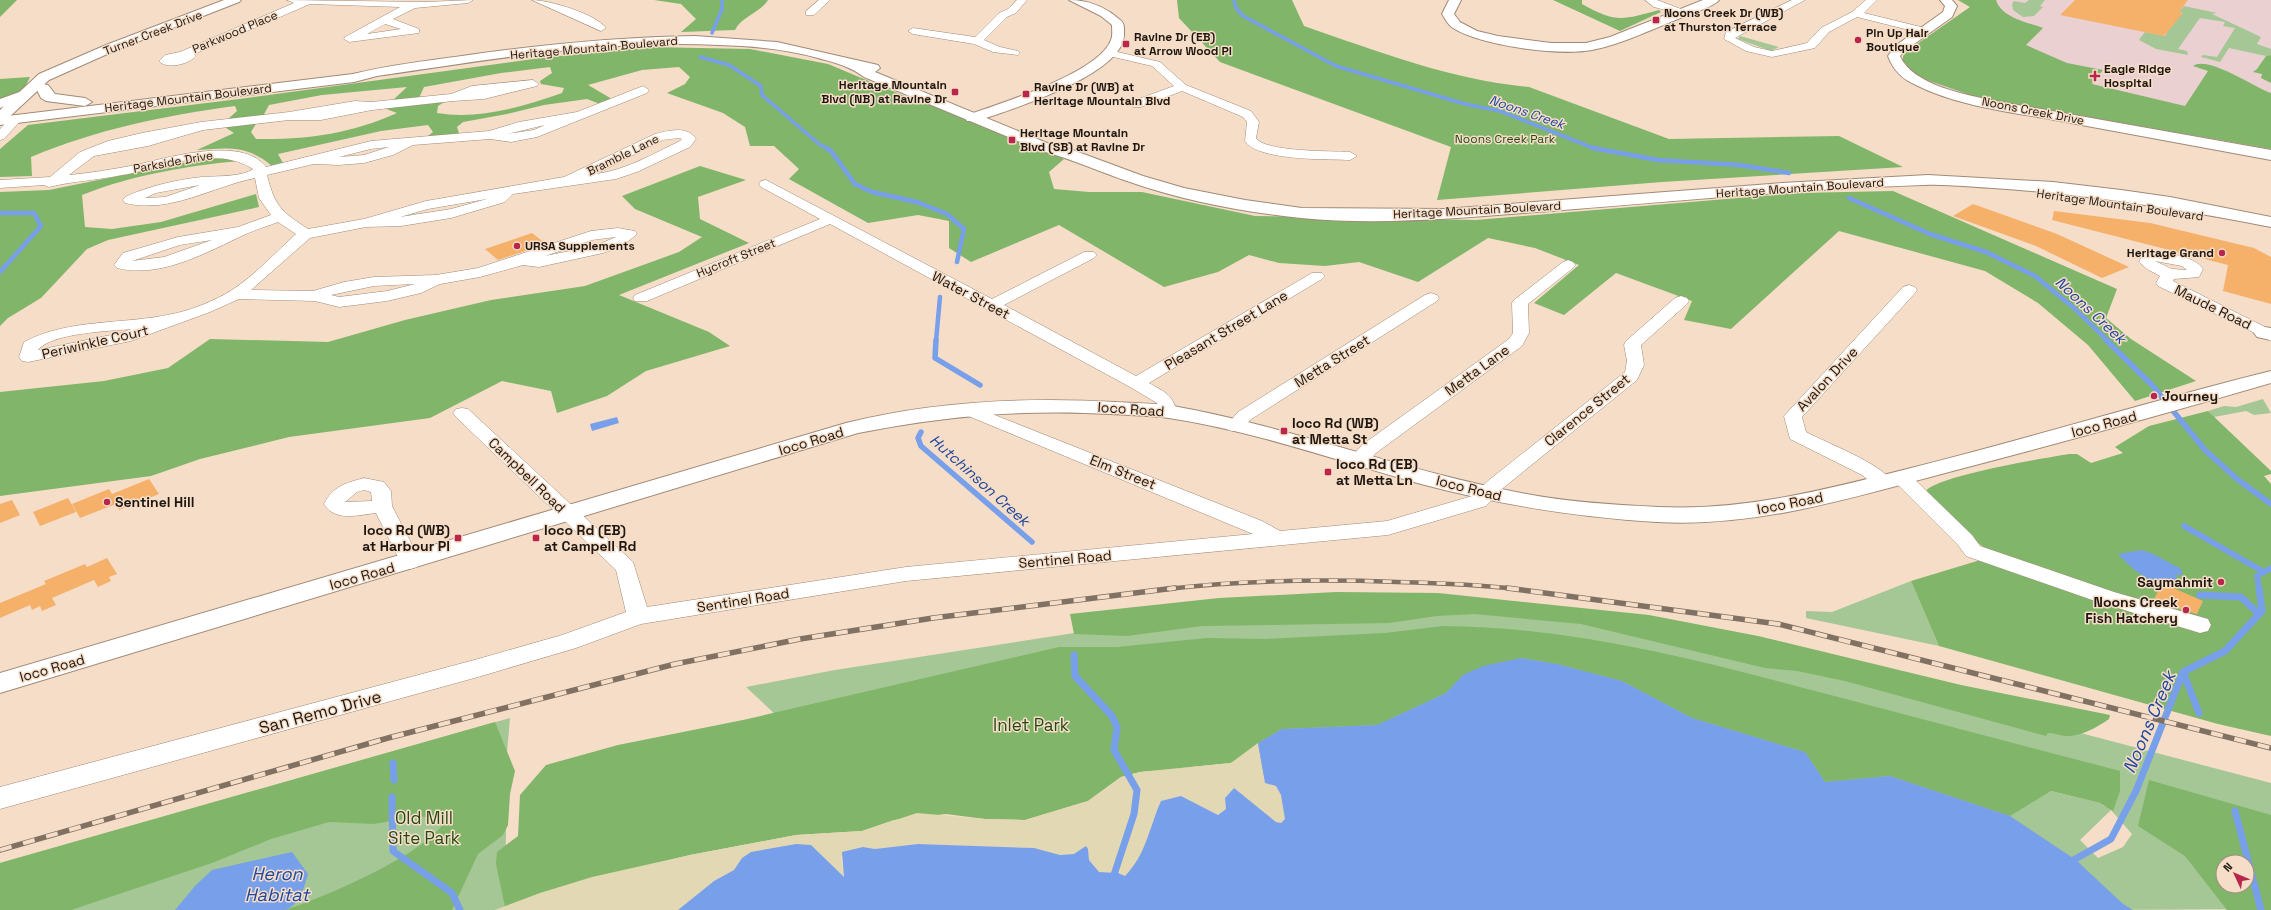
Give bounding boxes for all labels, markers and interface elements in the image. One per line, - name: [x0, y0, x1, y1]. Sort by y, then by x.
- place label: Noons Creek Dr (WB) at Thurston Terrace: [1664, 5, 1784, 35]
- street label: Turner Creek Drive: [101, 7, 205, 59]
- street label: Parkwood Place: [190, 7, 280, 57]
- marker: Noons Creek Dr (WB) at Thurston Terrace: [1651, 15, 1661, 25]
- place label: Pin Up Hair Boutique: [1866, 25, 1929, 55]
- place label: Ravine Dr (EB) at Arrow Wood Pl: [1134, 29, 1232, 59]
- street label: Heritage Mountain Boulevard: [509, 33, 679, 63]
- marker: Pin Up Hair Boutique: [1853, 35, 1863, 45]
- marker: Ravine Dr (EB) at Arrow Wood Pl: [1121, 39, 1131, 49]
- place label: Eagle Ridge Hospital: [2104, 61, 2171, 91]
- marker: Eagle Ridge Hospital: [2089, 70, 2101, 82]
- place label: Heritage Mountain Blvd (NB) at Ravine Dr: [821, 77, 947, 107]
- place label: Ravine Dr (WB) at Heritage Mountain Blvd: [1034, 79, 1170, 109]
- street label: Heritage Mountain Boulevard: [103, 80, 273, 116]
- marker: Heritage Mountain Blvd (NB) at Ravine Dr: [950, 87, 960, 97]
- marker: Ravine Dr (WB) at Heritage Mountain Blvd: [1021, 89, 1031, 99]
- water label: Noons Creek: [1487, 91, 1569, 133]
- street label: Noons Creek Drive: [1980, 93, 2086, 129]
- place label: Heritage Mountain Blvd (SB) at Ravine Dr: [1020, 125, 1145, 155]
- street label: Bramble Lane: [584, 131, 662, 179]
- park label: Noons Creek Park: [1455, 131, 1556, 147]
- marker: Heritage Mountain Blvd (SB) at Ravine Dr: [1007, 135, 1017, 145]
- street label: Parkside Drive: [132, 147, 214, 177]
- street label: Heritage Mountain Boulevard: [1715, 174, 1885, 202]
- street label: Heritage Mountain Boulevard: [2036, 185, 2204, 225]
- street label: Heritage Mountain Boulevard: [1393, 198, 1561, 222]
- street label: Hycroft Street: [694, 235, 778, 281]
- place label: URSA Supplements: [525, 238, 635, 254]
- marker: URSA Supplements: [512, 241, 522, 251]
- place label: Heritage Grand: [2127, 245, 2214, 261]
- marker: Heritage Grand: [2217, 248, 2227, 258]
- street label: Water Street: [929, 267, 1013, 323]
- water label: Noons Creek: [2051, 272, 2132, 349]
- street label: Maude Road: [2171, 281, 2255, 333]
- street label: Pleasant Street Lane: [1161, 286, 1291, 374]
- street label: Periwinkle Court: [40, 321, 150, 363]
- street label: Metta Street: [1291, 331, 1373, 391]
- street label: Metta Lane: [1441, 341, 1513, 399]
- street label: Avalon Drive: [1793, 343, 1861, 415]
- street label: Clarence Street: [1540, 370, 1634, 450]
- place label: Journey: [2162, 387, 2218, 405]
- marker: Journey: [2149, 391, 2159, 401]
- street label: Ioco Road: [1097, 398, 1165, 420]
- street label: Ioco Road: [2069, 407, 2139, 441]
- place label: Ioco Rd (WB) at Metta St: [1292, 414, 1379, 448]
- street label: Ioco Road: [776, 423, 846, 459]
- marker: Ioco Rd (WB) at Metta St: [1279, 426, 1289, 436]
- water label: Hutchinson Creek: [926, 430, 1035, 531]
- street label: Campbell Road: [485, 434, 569, 516]
- street label: Elm Street: [1087, 451, 1159, 493]
- place label: Ioco Rd (EB) at Metta Ln: [1336, 455, 1418, 489]
- marker: Ioco Rd (EB) at Metta Ln: [1323, 467, 1333, 477]
- street label: Ioco Road: [1434, 471, 1504, 505]
- street label: Ioco Road: [1755, 488, 1825, 518]
- place label: Sentinel Hill: [115, 493, 194, 511]
- marker: Sentinel Hill: [102, 497, 112, 507]
- place label: Ioco Rd (WB) at Harbour Pl: [362, 521, 450, 555]
- place label: Ioco Rd (EB) at Campell Rd: [544, 521, 636, 555]
- marker: Ioco Rd (WB) at Harbour Pl: [453, 533, 463, 543]
- marker: Ioco Rd (EB) at Campell Rd: [531, 533, 541, 543]
- street label: Sentinel Road: [1018, 546, 1112, 572]
- street label: Ioco Road: [327, 558, 397, 594]
- place label: Saymahmit: [2137, 573, 2213, 591]
- marker: Saymahmit: [2216, 577, 2226, 587]
- street label: Sentinel Road: [695, 584, 791, 616]
- place label: Noons Creek Fish Hatchery: [2085, 593, 2178, 627]
- marker: Noons Creek Fish Hatchery: [2181, 605, 2191, 615]
- street label: Ioco Road: [17, 650, 87, 686]
- water label: Noons Creek: [2117, 666, 2182, 776]
- street label: San Remo Drive: [256, 685, 384, 739]
- park label: Inlet Park: [993, 714, 1069, 736]
- park label: Old Mill Site Park: [388, 807, 460, 849]
- north arrow: [2215, 854, 2255, 894]
- text: N: [2220, 860, 2235, 875]
- water label: Heron Habitat: [245, 862, 311, 906]

